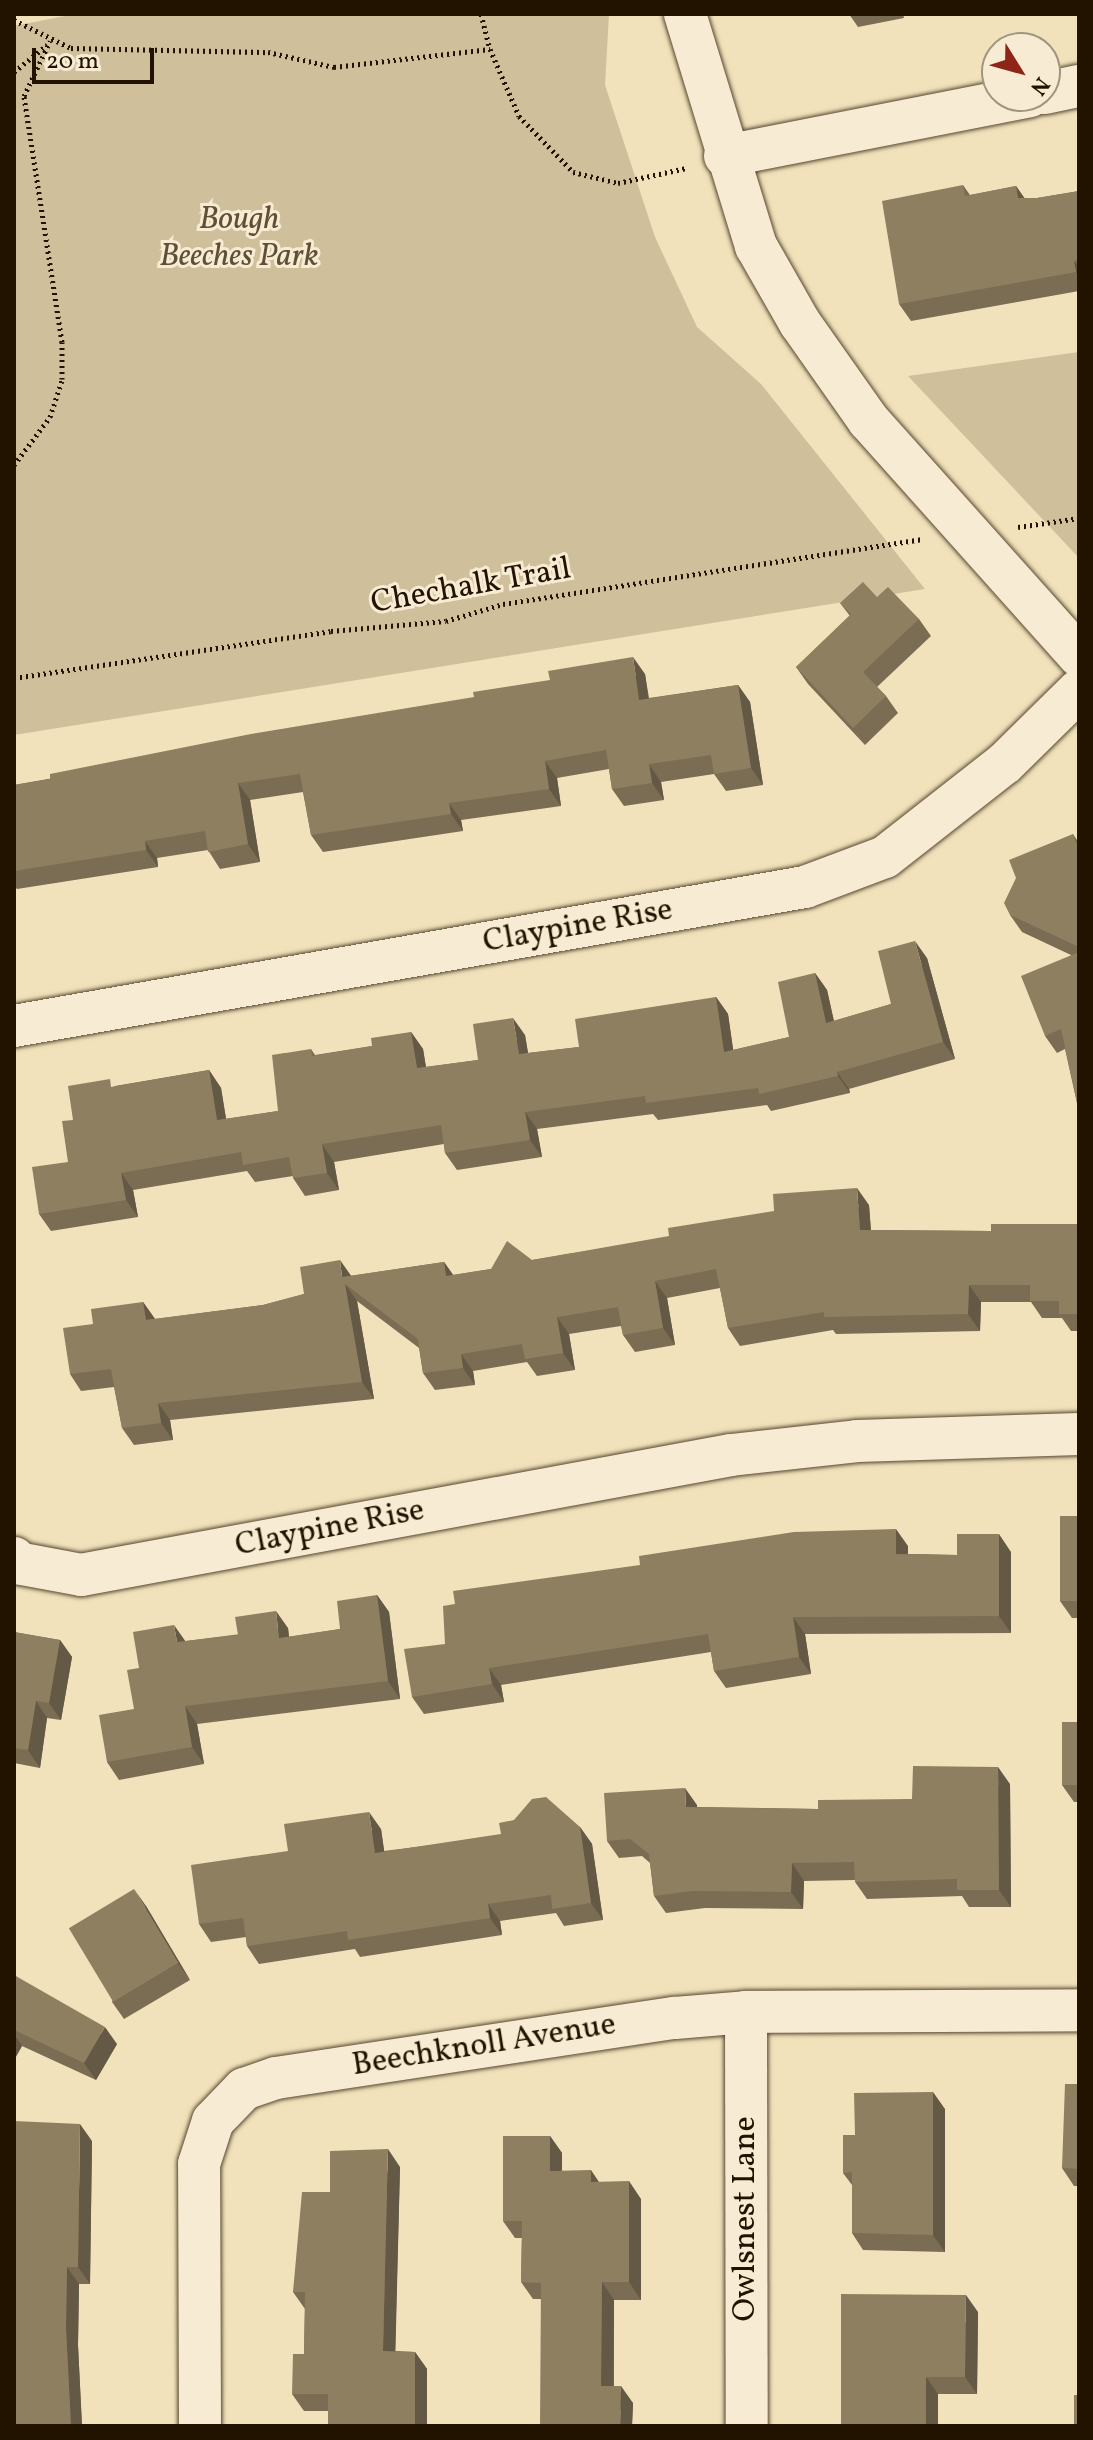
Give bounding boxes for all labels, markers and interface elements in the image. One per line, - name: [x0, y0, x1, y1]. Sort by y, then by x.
- scale bar: [36, 32, 158, 82]
- north arrow: [981, 32, 1061, 112]
- text: 20 m: [46, 45, 99, 79]
- text: N: [1022, 70, 1056, 101]
- park label: Bough Beeches Park: [159, 202, 319, 277]
- street label: Chechalk Trail: [368, 550, 574, 624]
- street label: Claypine Rise: [480, 891, 676, 963]
- street label: Claypine Rise: [232, 1492, 428, 1566]
- street label: Beechknoll Avenue: [349, 2006, 619, 2086]
- street label: Owlsnest Lane: [727, 2116, 765, 2322]

